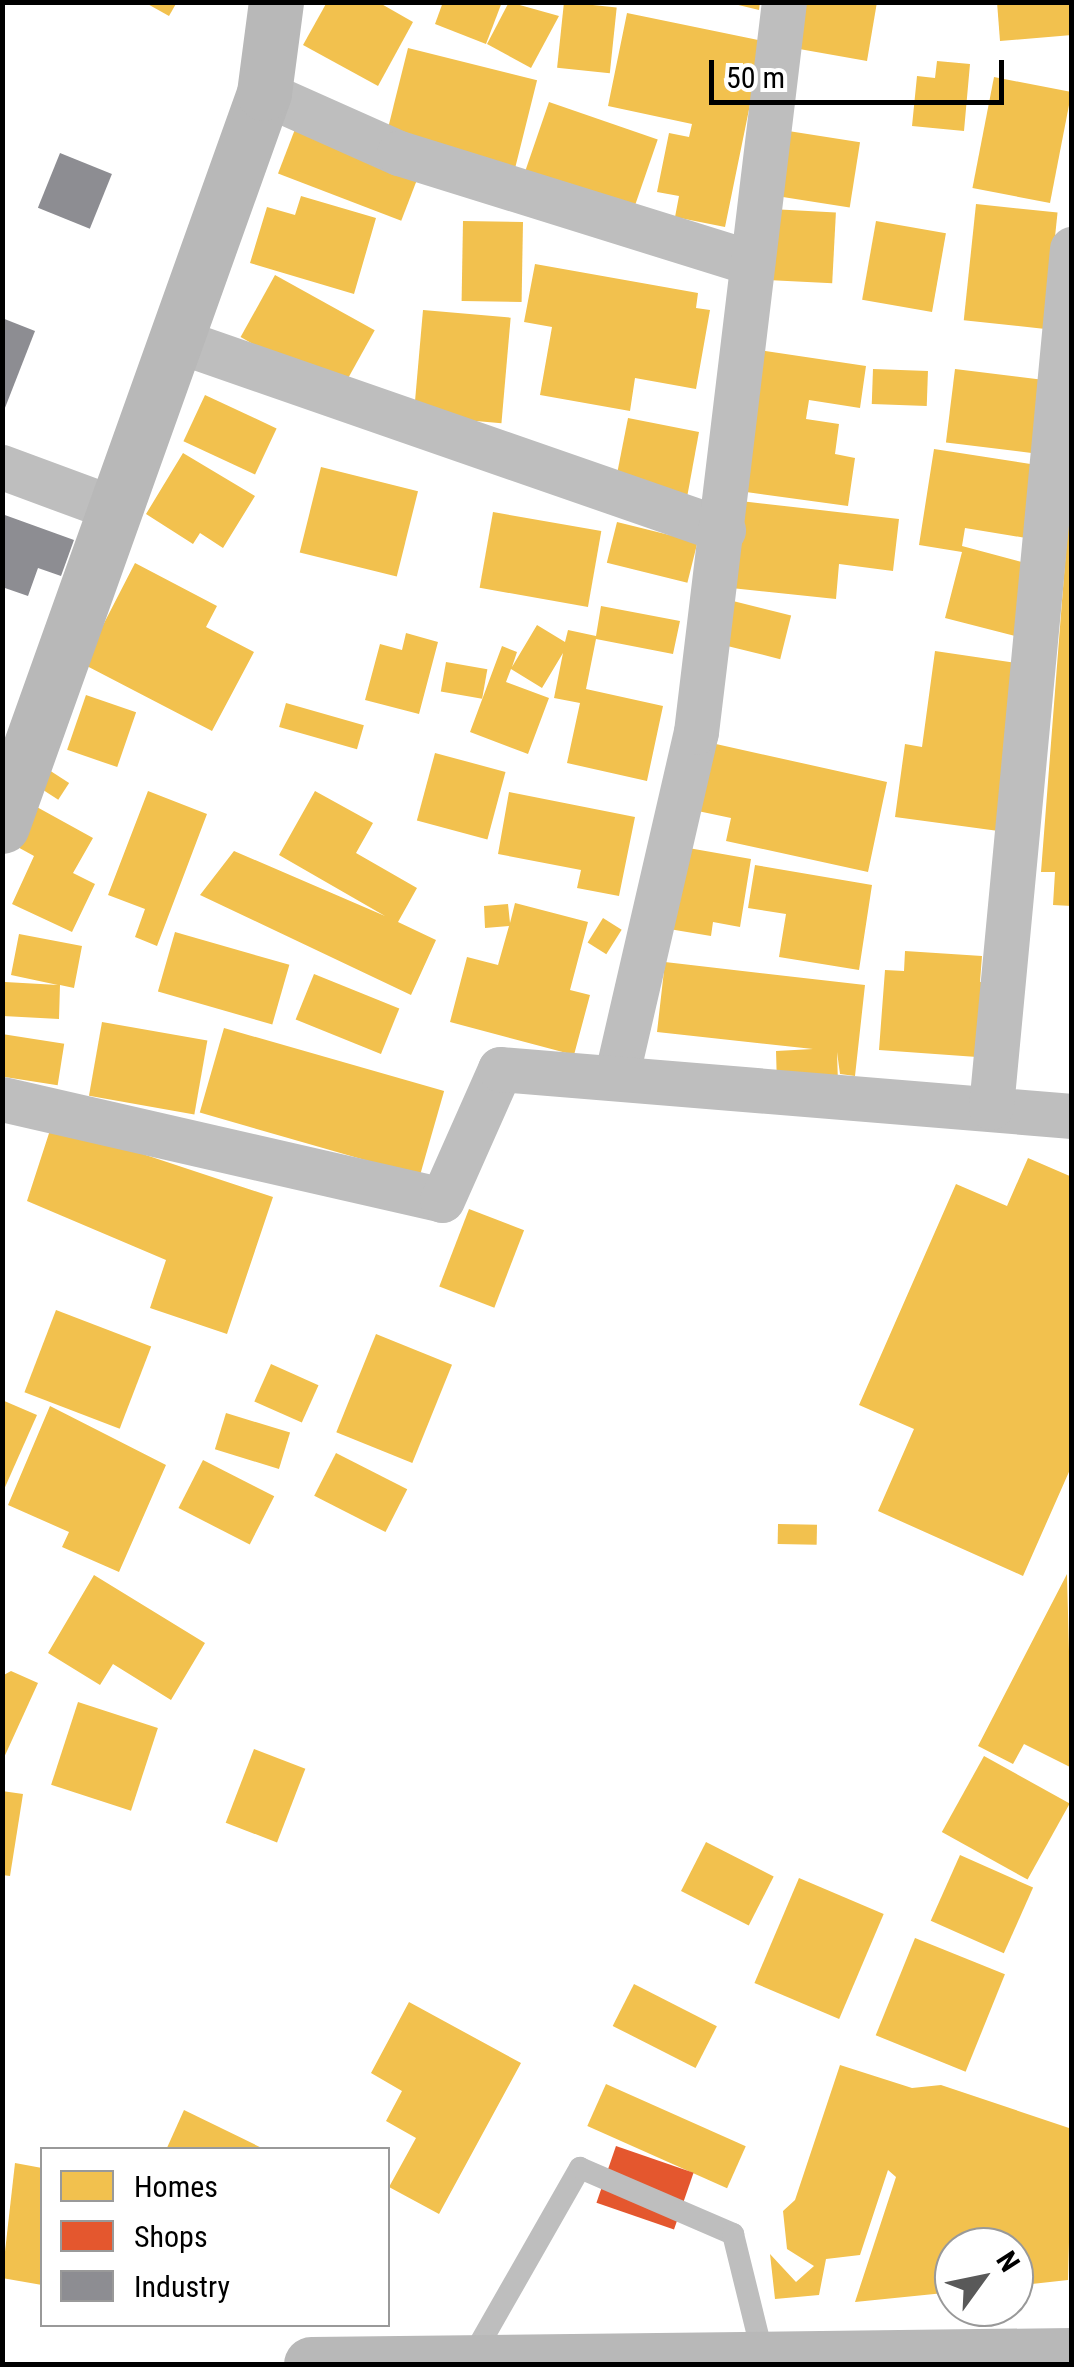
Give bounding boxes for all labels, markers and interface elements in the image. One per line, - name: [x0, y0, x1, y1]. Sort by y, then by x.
- scale bar: [714, 40, 1009, 102]
- text: 50 m: [726, 60, 785, 95]
- legend: [40, 2147, 390, 2327]
- text: Homes: [134, 2169, 218, 2204]
- text: Shops: [134, 2219, 208, 2254]
- north arrow: [934, 2227, 1034, 2327]
- text: N: [989, 2245, 1026, 2278]
- text: Industry: [134, 2269, 230, 2304]

